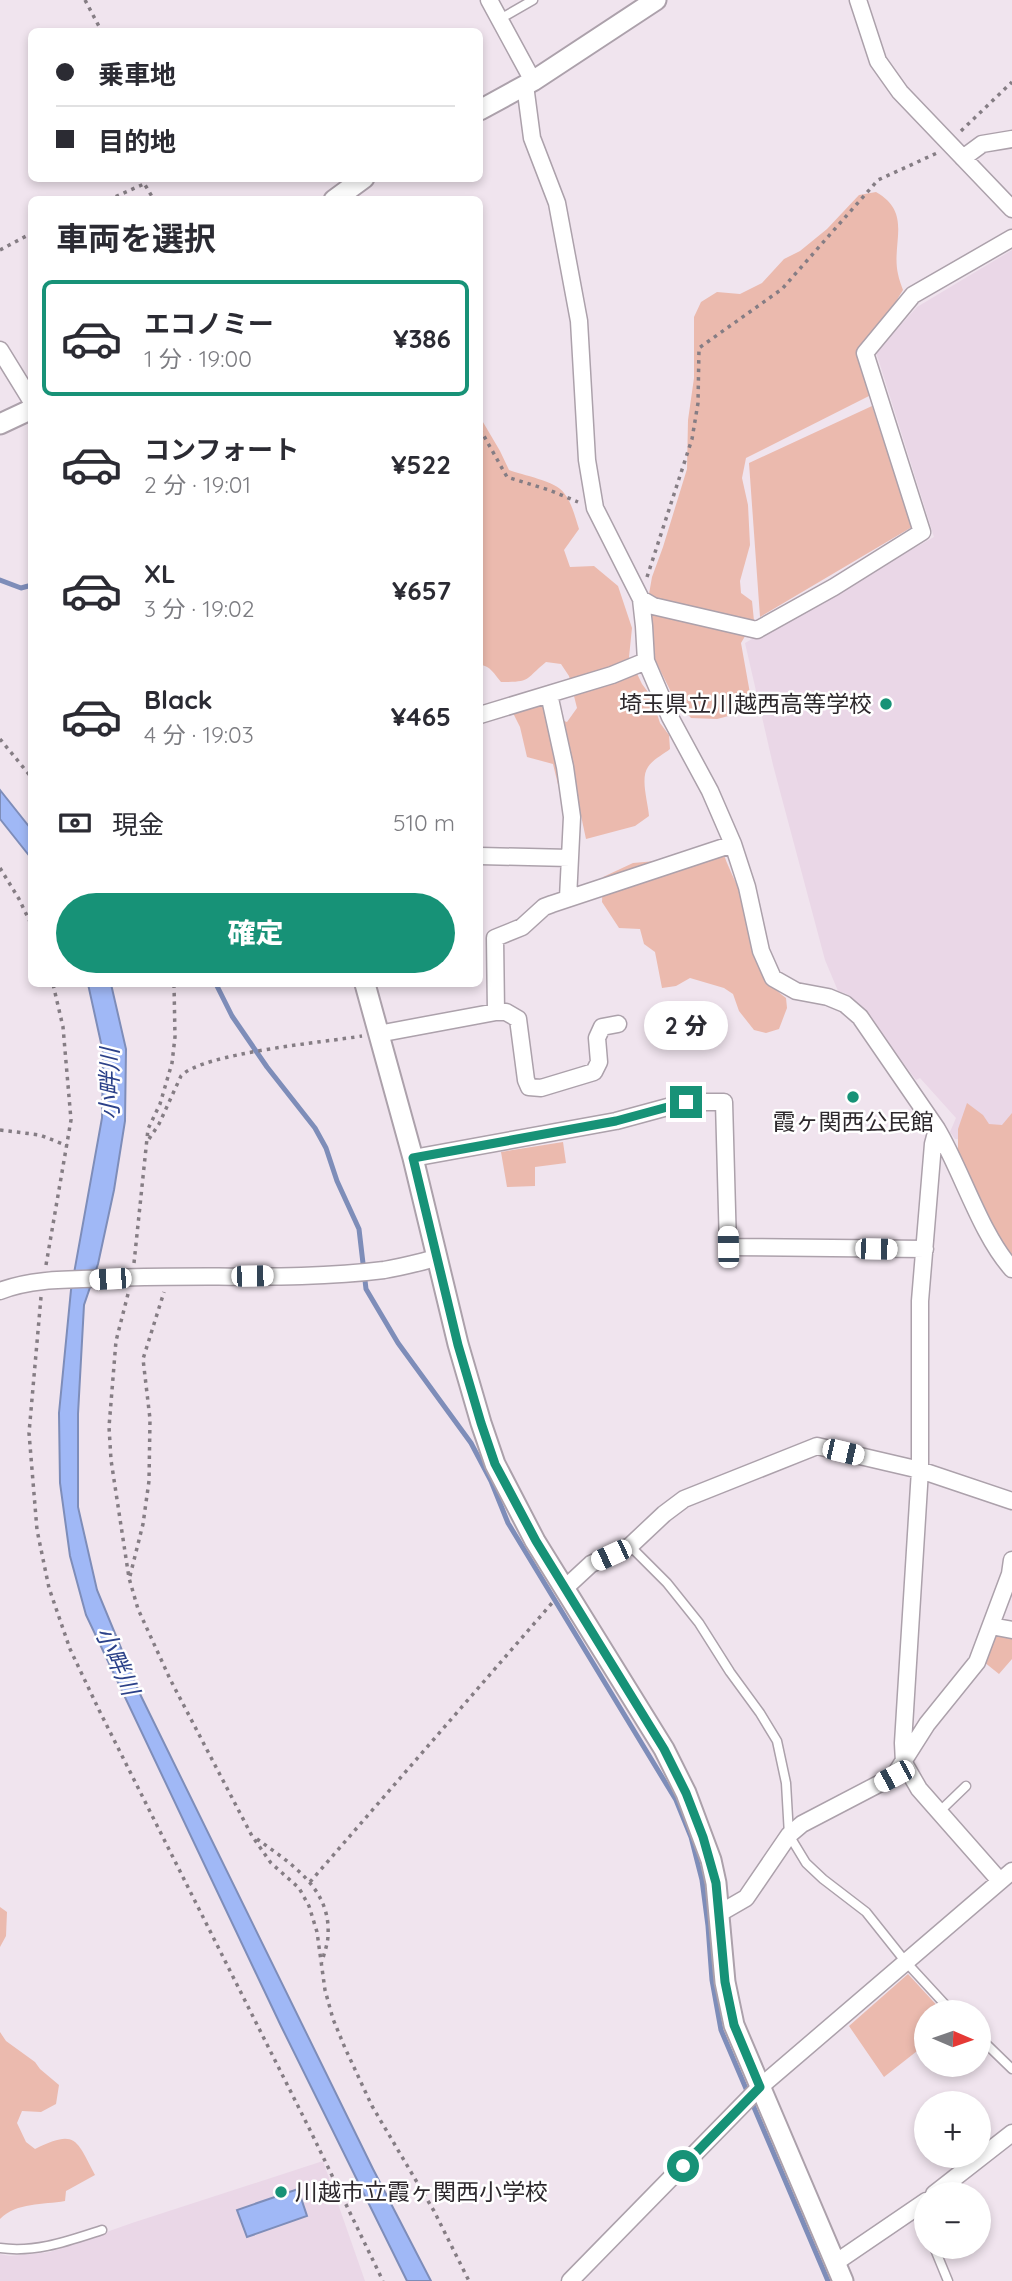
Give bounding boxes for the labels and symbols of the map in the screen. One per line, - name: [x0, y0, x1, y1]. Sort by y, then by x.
- place label: 埼玉県立川越西高等学校: [619, 689, 872, 718]
- marker: 埼玉県立川越西高等学校: [878, 696, 894, 712]
- callout: 2 分: [644, 1000, 728, 1050]
- water label: 小畔川: [94, 1045, 124, 1120]
- route end: [670, 1086, 702, 1118]
- marker: 霞ヶ関西公民館: [845, 1089, 861, 1105]
- place label: 霞ヶ関西公民館: [773, 1107, 934, 1136]
- car: [718, 1226, 739, 1268]
- car: [855, 1238, 898, 1260]
- car: [231, 1265, 274, 1287]
- car: [89, 1267, 132, 1291]
- car: [821, 1437, 866, 1467]
- car: [588, 1537, 635, 1573]
- water label: 小畔川: [90, 1622, 147, 1702]
- car: [871, 1757, 918, 1795]
- north arrow: [914, 2000, 990, 2077]
- route start: [667, 2150, 699, 2182]
- place label: 川越市立霞ヶ関西小学校: [295, 2177, 548, 2206]
- marker: 川越市立霞ヶ関西小学校: [273, 2184, 289, 2200]

